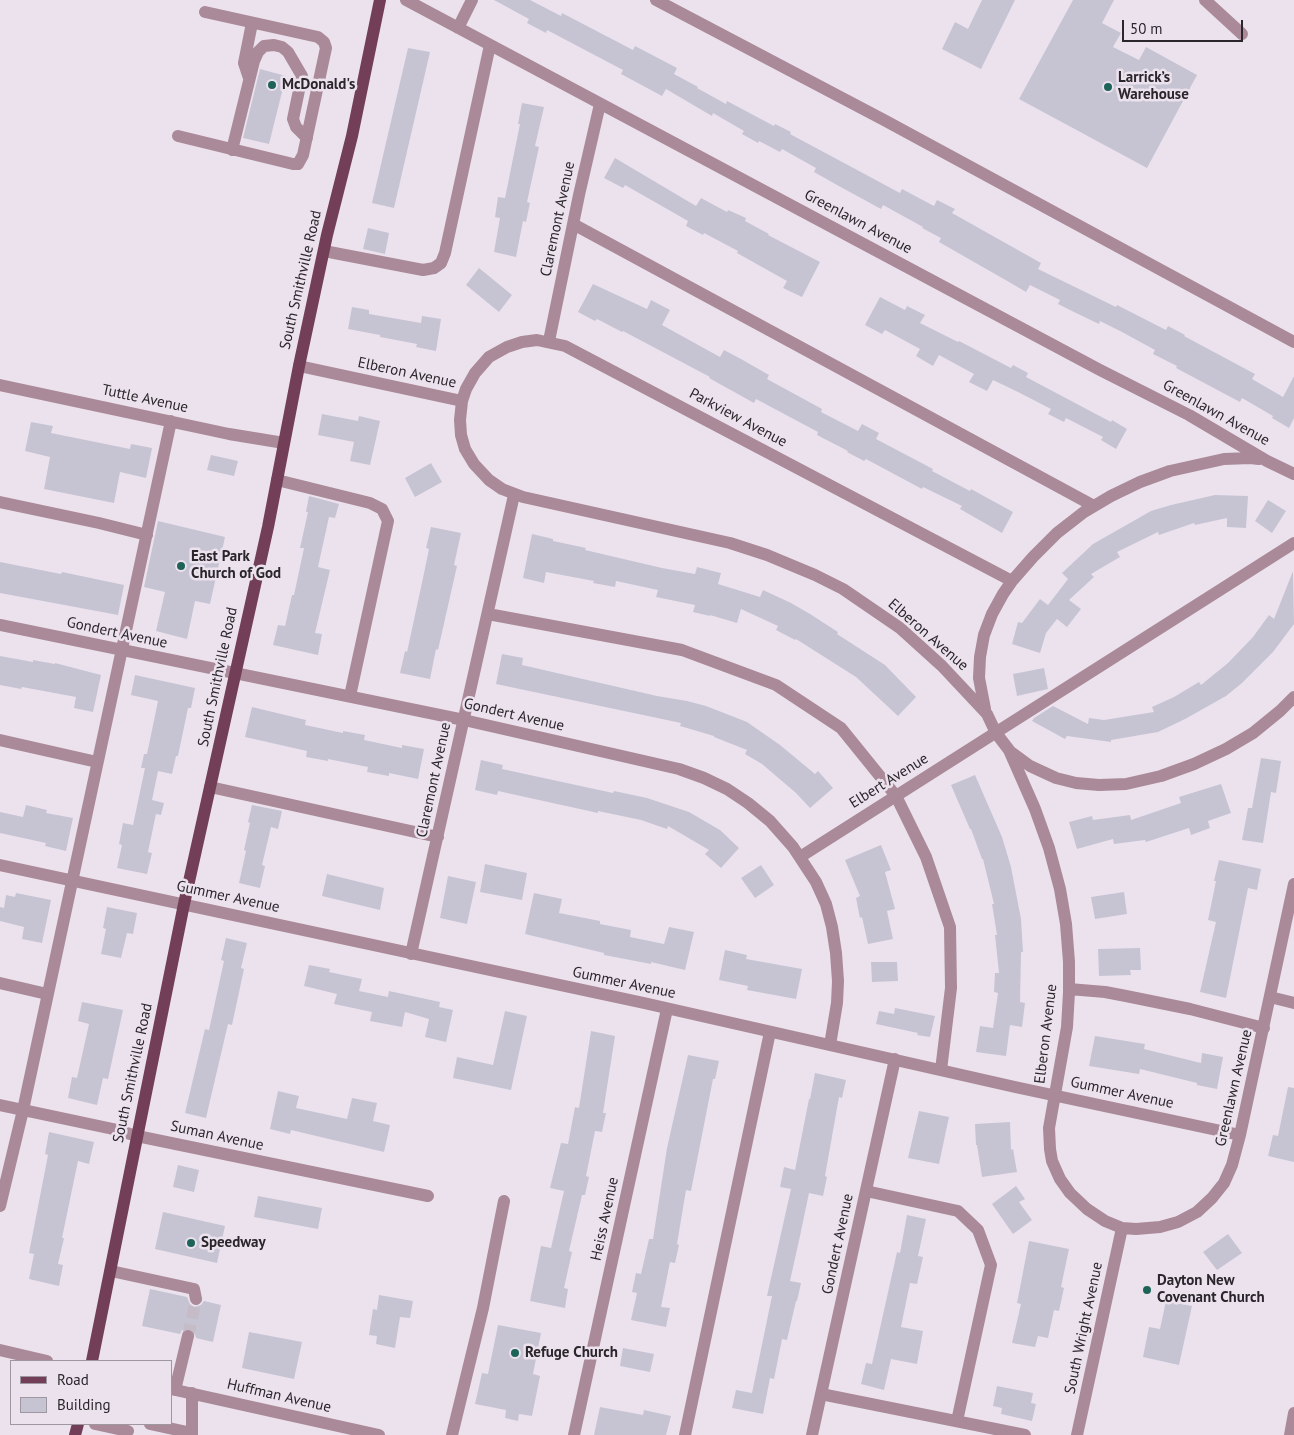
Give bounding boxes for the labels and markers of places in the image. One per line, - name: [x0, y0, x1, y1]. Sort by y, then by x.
- place label: Larrick’s Warehouse: [1118, 69, 1189, 104]
- place label: McDonald's: [282, 76, 355, 94]
- marker: McDonald's: [266, 79, 278, 91]
- marker: Larrick’s Warehouse: [1102, 81, 1114, 93]
- place label: East Park Church of God: [191, 548, 281, 583]
- marker: East Park Church of God: [175, 560, 187, 572]
- place label: Speedway: [201, 1234, 266, 1252]
- marker: Speedway: [185, 1237, 197, 1249]
- place label: Dayton New Covenant Church: [1157, 1272, 1265, 1307]
- marker: Dayton New Covenant Church: [1141, 1284, 1153, 1296]
- place label: Refuge Church: [525, 1344, 618, 1362]
- marker: Refuge Church: [509, 1347, 521, 1359]

